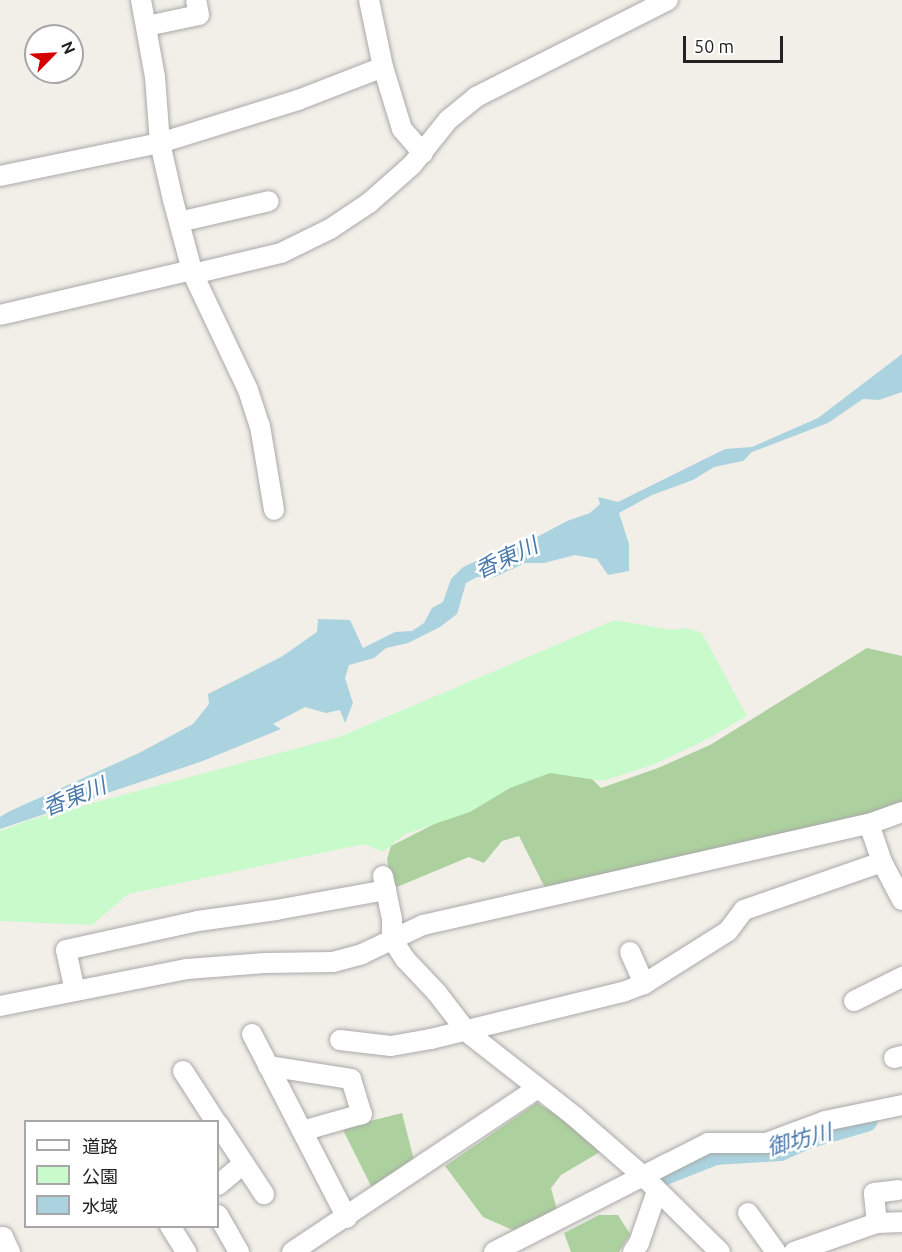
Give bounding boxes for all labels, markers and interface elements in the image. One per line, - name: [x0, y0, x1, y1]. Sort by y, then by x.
- north arrow: [24, 24, 84, 84]
- scale bar: [686, 24, 786, 62]
- text: 50 m: [694, 36, 734, 56]
- text: N: [58, 38, 79, 57]
- water label: 香東川: [471, 531, 541, 583]
- water label: 香東川: [38, 771, 110, 821]
- water label: 御坊川: [764, 1118, 834, 1160]
- legend: [24, 1120, 219, 1228]
- text: 道路: [82, 1136, 118, 1156]
- text: 公園: [82, 1166, 118, 1186]
- text: 水域: [82, 1196, 118, 1216]

